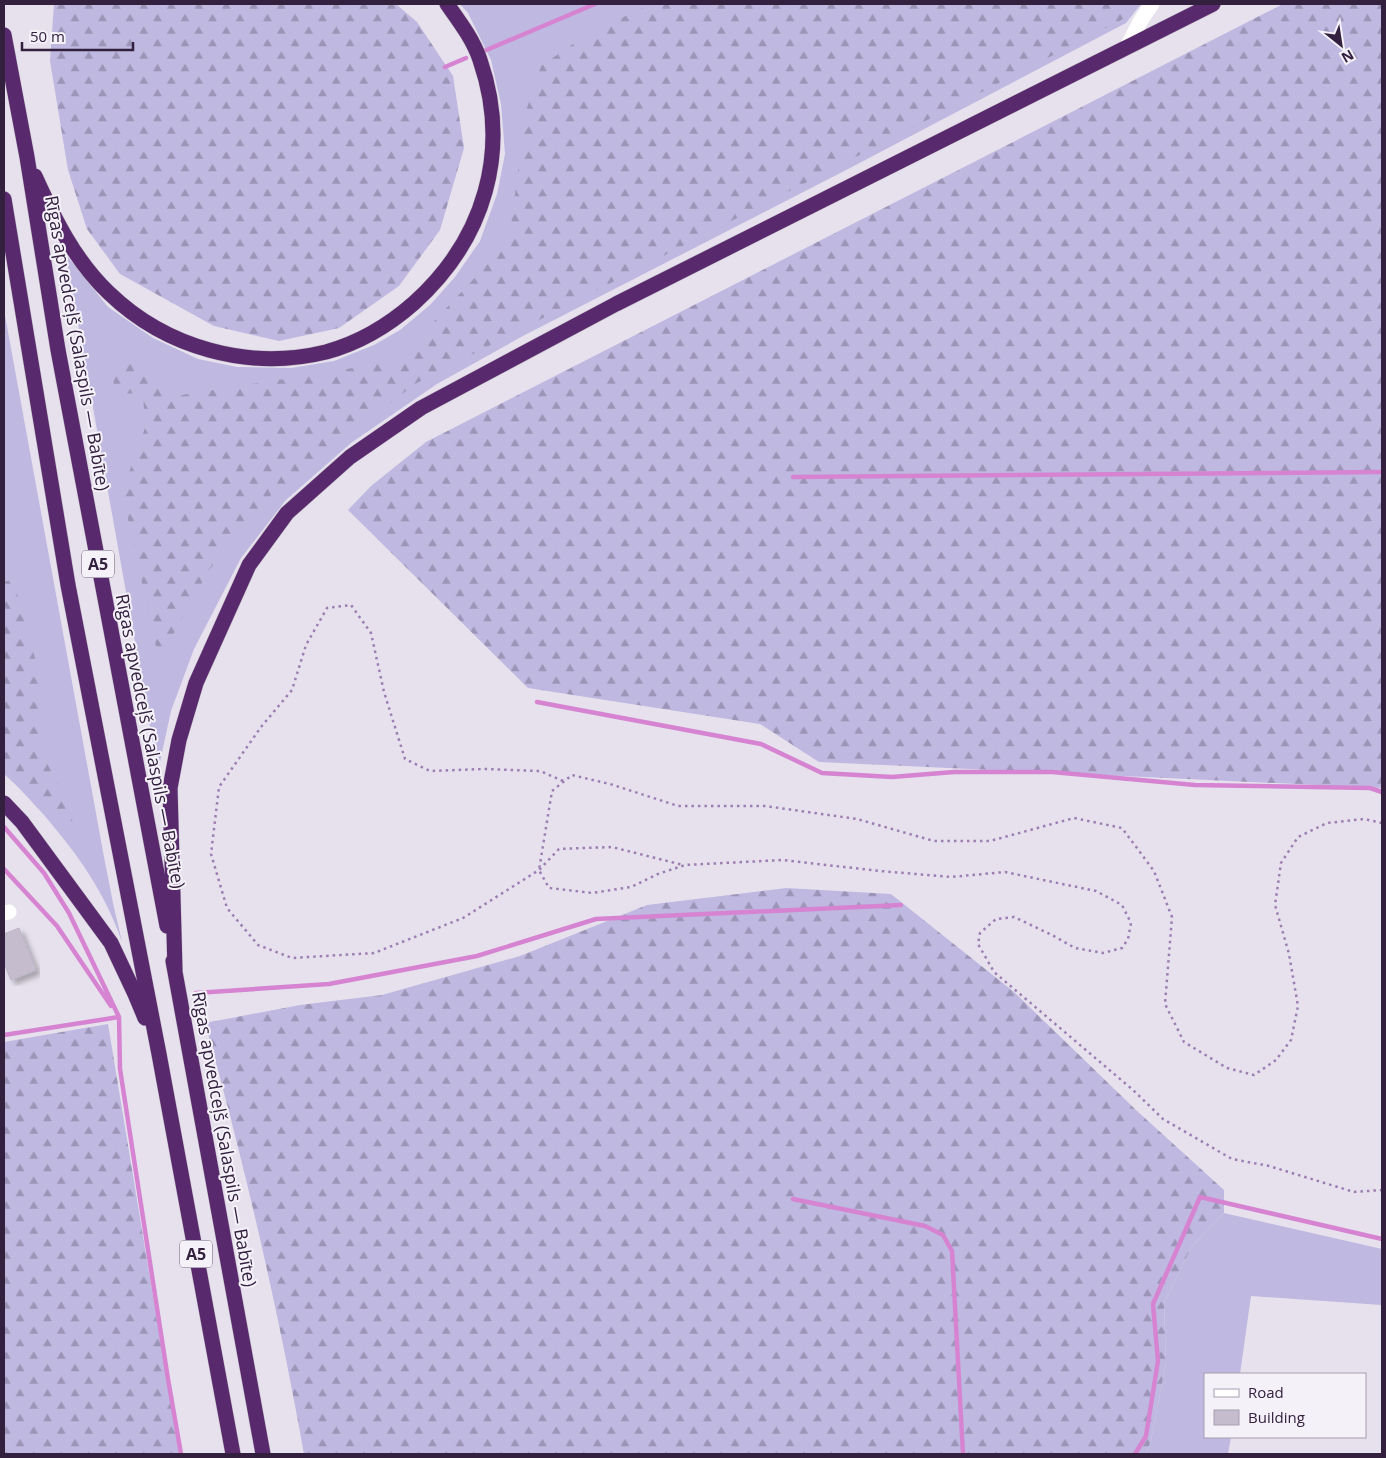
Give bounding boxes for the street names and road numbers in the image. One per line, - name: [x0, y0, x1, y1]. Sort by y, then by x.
- street label: Rīgas apvedceļš (Salaspils — Babīte): [40, 193, 116, 493]
- road number: A5: [82, 550, 114, 578]
- street label: Rīgas apvedceļš (Salaspils — Babīte): [111, 592, 191, 890]
- street label: Rīgas apvedceļš (Salaspils — Babīte): [187, 989, 263, 1289]
- road number: A5: [180, 1240, 212, 1268]

